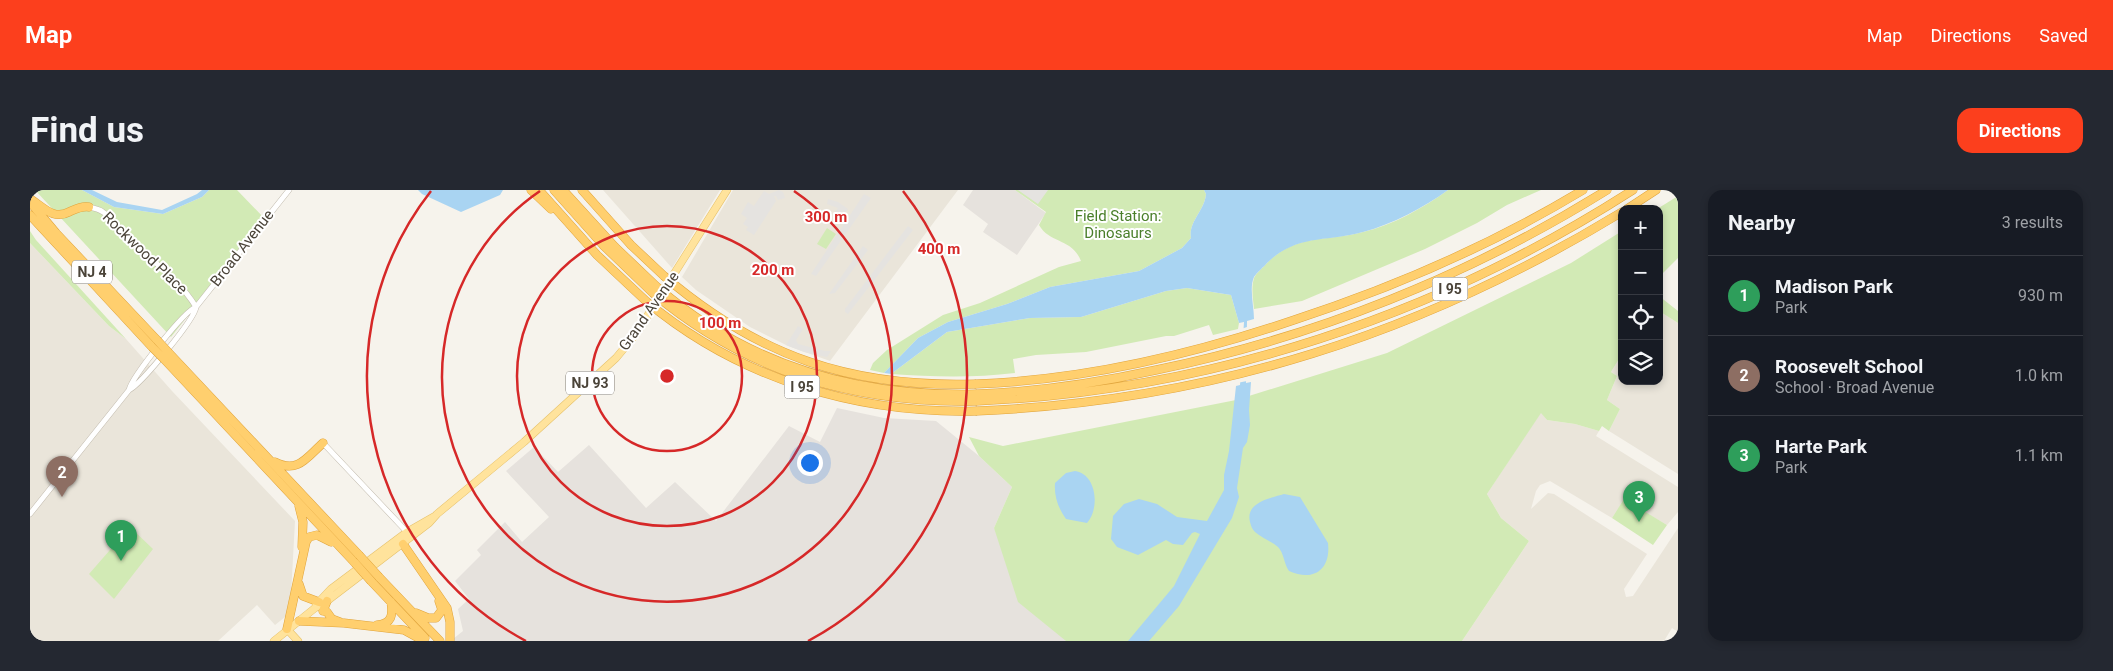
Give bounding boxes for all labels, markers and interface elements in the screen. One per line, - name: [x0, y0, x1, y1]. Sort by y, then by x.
- text: Map: [25, 21, 72, 49]
- text: Map: [1867, 25, 1902, 46]
- text: Directions: [1930, 25, 2011, 46]
- text: Saved: [2039, 25, 2088, 46]
- button: Directions: [1957, 108, 2083, 153]
- text: Find us: [30, 110, 144, 151]
- map controls: [1618, 205, 1663, 385]
- button: +: [1618, 205, 1663, 250]
- street label: Broad Avenue: [207, 206, 278, 290]
- park label: Field Station: Dinosaurs: [1075, 207, 1161, 242]
- street label: Rockwood Place: [99, 208, 191, 298]
- text: 300 m: [805, 208, 847, 226]
- text: Nearby: [1728, 211, 1795, 235]
- text: 3 results: [2002, 213, 2063, 232]
- text: 400 m: [918, 240, 960, 258]
- button: −: [1618, 250, 1663, 295]
- road number: NJ 4: [72, 260, 112, 284]
- text: 200 m: [752, 261, 794, 279]
- street label: Grand Avenue: [615, 268, 683, 354]
- text: Madison Park: [1775, 275, 1893, 298]
- road number: I 95: [1432, 278, 1468, 300]
- text: 1: [1739, 286, 1749, 305]
- text: 930 m: [2018, 286, 2063, 305]
- button: locate: [1618, 295, 1663, 340]
- text: Park: [1775, 298, 1807, 317]
- text: 100 m: [699, 314, 741, 332]
- button: layers: [1618, 340, 1663, 385]
- text: Roosevelt School: [1775, 355, 1923, 378]
- text: 2: [1739, 366, 1749, 385]
- text: 1.0 km: [2015, 366, 2063, 385]
- centre of rings: [658, 367, 676, 385]
- road number: NJ 93: [566, 372, 614, 394]
- road number: I 95: [784, 376, 820, 398]
- text: School · Broad Avenue: [1775, 378, 1934, 397]
- text: Harte Park: [1775, 435, 1867, 458]
- text: 3: [1739, 446, 1749, 465]
- text: 1.1 km: [2015, 446, 2063, 465]
- your location: [797, 450, 823, 476]
- pin: 2: [46, 456, 78, 497]
- text: Park: [1775, 458, 1807, 477]
- pin: 3: [1623, 481, 1655, 522]
- pin: 1: [105, 520, 137, 561]

